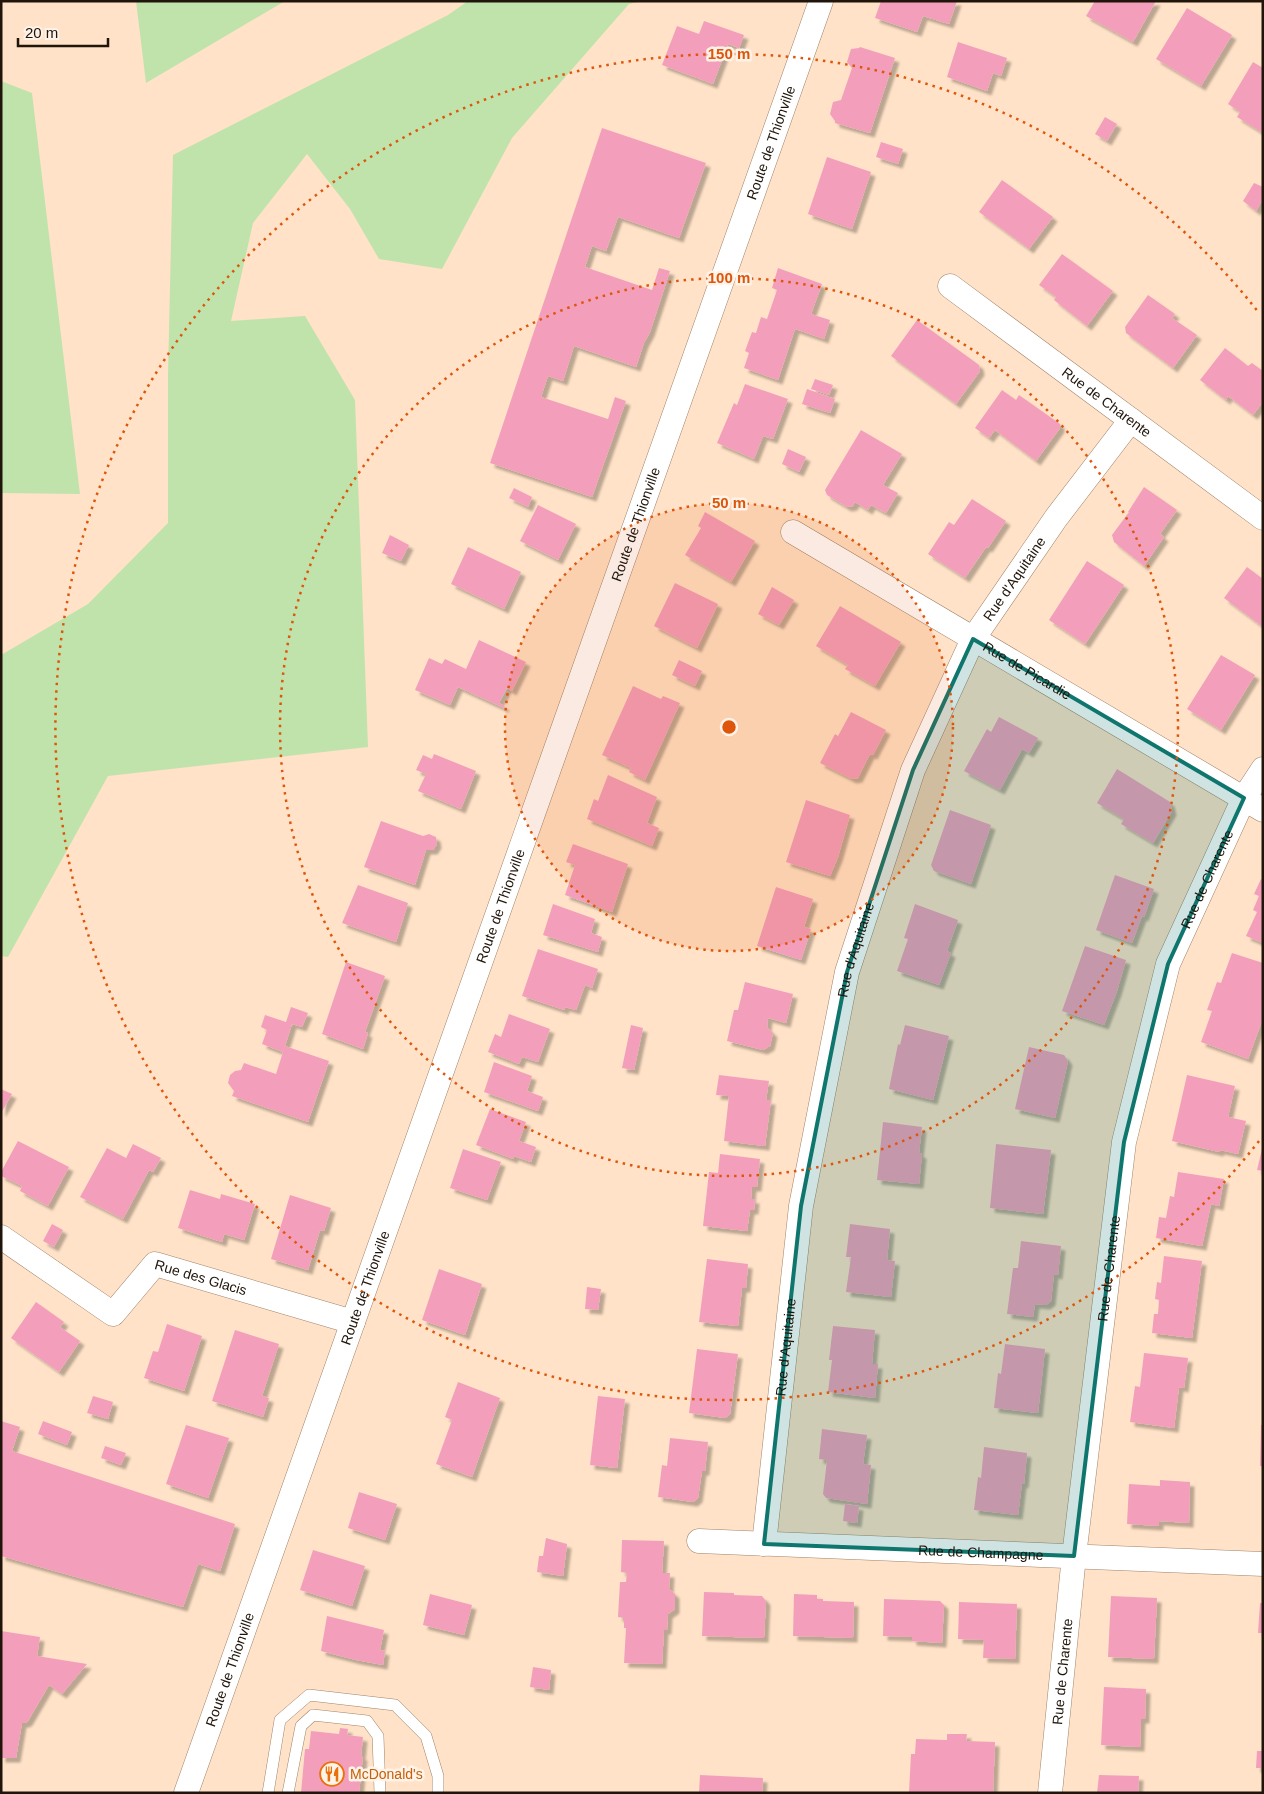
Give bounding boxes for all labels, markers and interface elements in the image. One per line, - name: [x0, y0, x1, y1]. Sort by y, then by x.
- scale bar: [18, 15, 108, 47]
- text: 20 m: [25, 24, 58, 41]
- text: 150 m: [708, 45, 750, 62]
- street label: Route de Thionville: [743, 83, 798, 202]
- text: 100 m: [708, 269, 750, 286]
- street label: Rue de Charente: [1059, 364, 1154, 440]
- street label: Route de Thionville: [608, 465, 663, 583]
- text: 50 m: [712, 494, 746, 511]
- street label: Rue d'Aquitaine: [980, 534, 1049, 624]
- street label: Rue de Picardie: [980, 638, 1074, 703]
- centre of rings: [720, 718, 738, 736]
- street label: Rue de Charente: [1177, 827, 1236, 931]
- street label: Route de Thionville: [473, 847, 528, 965]
- street label: Rue d'Aquitaine: [834, 900, 877, 999]
- street label: Rue de Charente: [1094, 1214, 1123, 1322]
- street label: Route de Thionville: [337, 1228, 393, 1347]
- street label: Rue des Glacis: [153, 1256, 249, 1298]
- street label: Rue d'Aquitaine: [772, 1297, 799, 1397]
- street label: Rue de Champagne: [918, 1542, 1044, 1563]
- street label: Route de Thionville: [202, 1610, 257, 1729]
- street label: Rue de Charente: [1049, 1618, 1076, 1726]
- restaurant icon: McDonald's: [319, 1761, 345, 1787]
- place label: McDonald's: [350, 1766, 423, 1782]

